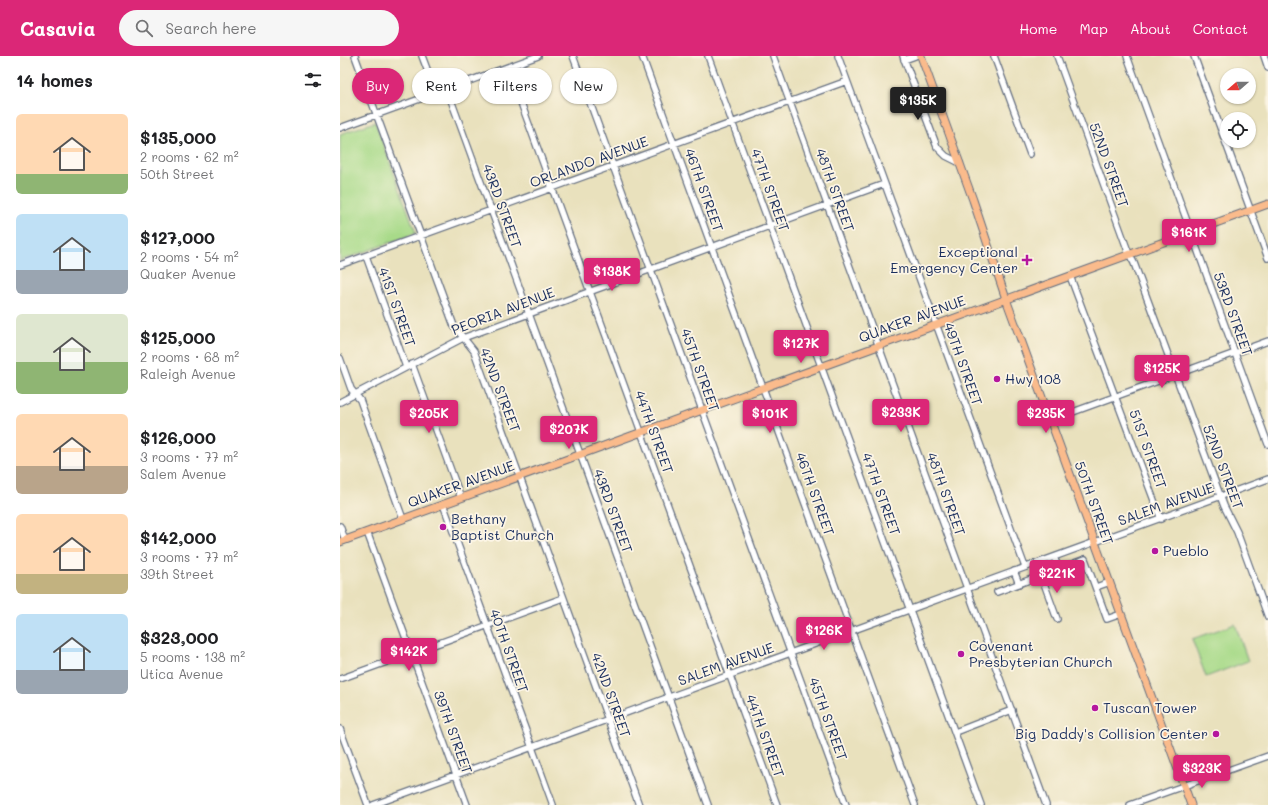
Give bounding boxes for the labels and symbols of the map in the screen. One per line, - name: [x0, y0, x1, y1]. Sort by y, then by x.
- north arrow: [1220, 68, 1256, 104]
- pin: $135K: [890, 87, 946, 121]
- street label: 52ND STREET: [1085, 120, 1134, 210]
- street label: ORLANDO AVENUE: [527, 131, 651, 192]
- street label: 46TH STREET: [681, 145, 728, 234]
- street label: 48TH STREET: [812, 145, 859, 234]
- street label: 47TH STREET: [747, 146, 794, 234]
- street label: 43RD STREET: [478, 161, 527, 251]
- pin: $161K: [1161, 219, 1217, 253]
- place label: Exceptional Emergency Center: [890, 242, 1018, 277]
- marker: Exceptional Emergency Center: [1021, 254, 1033, 266]
- pin: $138K: [584, 258, 640, 292]
- street label: 41ST STREET: [374, 265, 421, 349]
- street label: 53RD STREET: [1210, 269, 1258, 359]
- street label: PEORIA AVENUE: [448, 282, 557, 339]
- street label: QUAKER AVENUE: [856, 290, 968, 347]
- street label: 49TH STREET: [940, 320, 987, 408]
- street label: 45TH STREET: [677, 326, 724, 414]
- pin: $127K: [773, 330, 829, 364]
- street label: 42ND STREET: [476, 345, 525, 435]
- pin: $125K: [1134, 355, 1190, 389]
- place label: Hwy 108: [1005, 369, 1061, 388]
- marker: Hwy 108: [992, 374, 1002, 384]
- street label: 44TH STREET: [631, 388, 678, 476]
- pin: $233K: [873, 399, 929, 433]
- pin: $205K: [401, 400, 457, 434]
- pin: $101K: [742, 400, 798, 434]
- pin: $235K: [1018, 400, 1074, 434]
- street label: 51ST STREET: [1125, 407, 1172, 491]
- pin: $207K: [541, 416, 597, 450]
- street label: 52ND STREET: [1199, 422, 1248, 512]
- street label: 46TH STREET: [792, 449, 839, 538]
- street label: 48TH STREET: [923, 449, 970, 538]
- street label: 47TH STREET: [858, 450, 905, 538]
- street label: QUAKER AVENUE: [405, 455, 517, 512]
- street label: 50TH STREET: [1071, 458, 1118, 547]
- street label: 43RD STREET: [589, 466, 638, 556]
- street label: SALEM AVENUE: [1115, 477, 1216, 530]
- place label: Bethany Baptist Church: [451, 509, 554, 544]
- marker: Bethany Baptist Church: [438, 522, 448, 532]
- place label: Pueblo: [1163, 541, 1209, 560]
- marker: Pueblo: [1150, 546, 1160, 556]
- pin: $221K: [1029, 560, 1085, 594]
- street label: 40TH STREET: [486, 606, 533, 695]
- pin: $126K: [796, 617, 852, 651]
- place label: Covenant Presbyterian Church: [969, 636, 1112, 671]
- street label: SALEM AVENUE: [675, 637, 776, 690]
- pin: $142K: [381, 638, 437, 672]
- marker: Covenant Presbyterian Church: [956, 649, 966, 659]
- street label: 42ND STREET: [587, 650, 636, 740]
- street label: 45TH STREET: [805, 675, 852, 763]
- street label: 39TH STREET: [430, 688, 477, 776]
- street label: 44TH STREET: [742, 692, 789, 780]
- place label: Tuscan Tower: [1103, 698, 1197, 717]
- marker: Tuscan Tower: [1090, 703, 1100, 713]
- place label: Big Daddy's Collision Center: [1015, 724, 1208, 743]
- marker: Big Daddy's Collision Center: [1211, 729, 1221, 739]
- pin: $323K: [1174, 755, 1230, 789]

